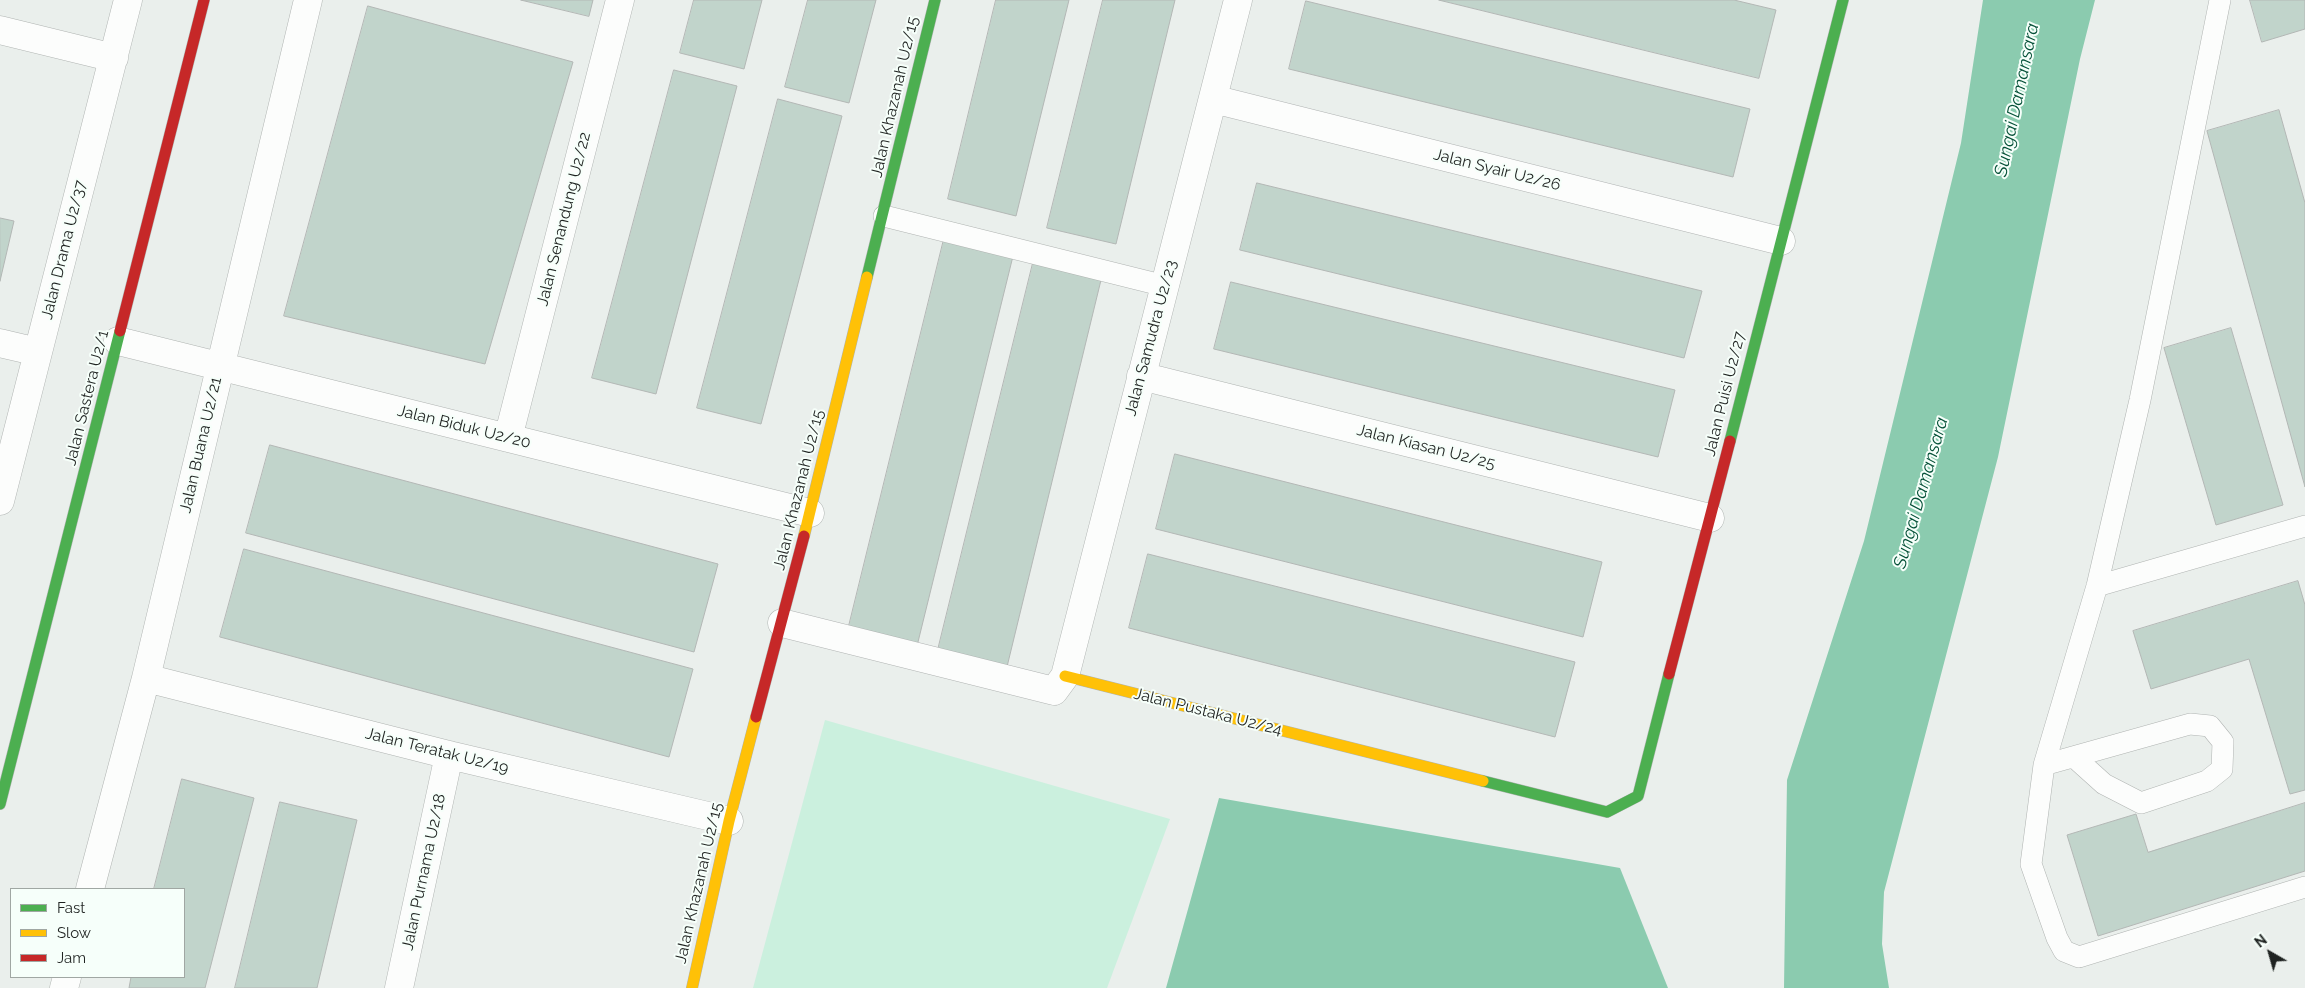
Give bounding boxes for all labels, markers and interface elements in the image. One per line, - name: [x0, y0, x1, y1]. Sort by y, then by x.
- street label: Jalan Khazanah U2/15: [867, 15, 923, 179]
- water label: Sungai Damansara: [1990, 21, 2044, 179]
- street label: Jalan Senandung U2/22: [533, 130, 595, 308]
- street label: Jalan Syair U2/26: [1431, 145, 1563, 195]
- street label: Jalan Drama U2/37: [37, 178, 91, 322]
- street label: Jalan Samudra U2/23: [1121, 258, 1181, 418]
- street label: Jalan Sastera U2/1: [61, 328, 113, 468]
- street label: Jalan Puisi U2/27: [1700, 330, 1750, 458]
- street label: Jalan Buana U2/21: [176, 375, 226, 515]
- street label: Jalan Biduk U2/20: [395, 401, 533, 453]
- street label: Jalan Khazanah U2/15: [770, 408, 828, 572]
- water label: Sungai Damansara: [1889, 415, 1953, 571]
- street label: Jalan Kiasan U2/25: [1355, 421, 1497, 473]
- street label: Jalan Pustaka U2/24: [1132, 684, 1284, 740]
- street label: Jalan Teratak U2/19: [363, 724, 511, 778]
- street label: Jalan Purnama U2/18: [398, 792, 450, 952]
- street label: Jalan Khazanah U2/15: [671, 801, 727, 965]
- legend: [10, 888, 185, 978]
- text: Fast: [57, 899, 85, 917]
- text: Slow: [57, 924, 91, 942]
- north arrow: [2245, 928, 2295, 978]
- text: N: [2252, 932, 2270, 951]
- text: Jam: [57, 949, 86, 967]

